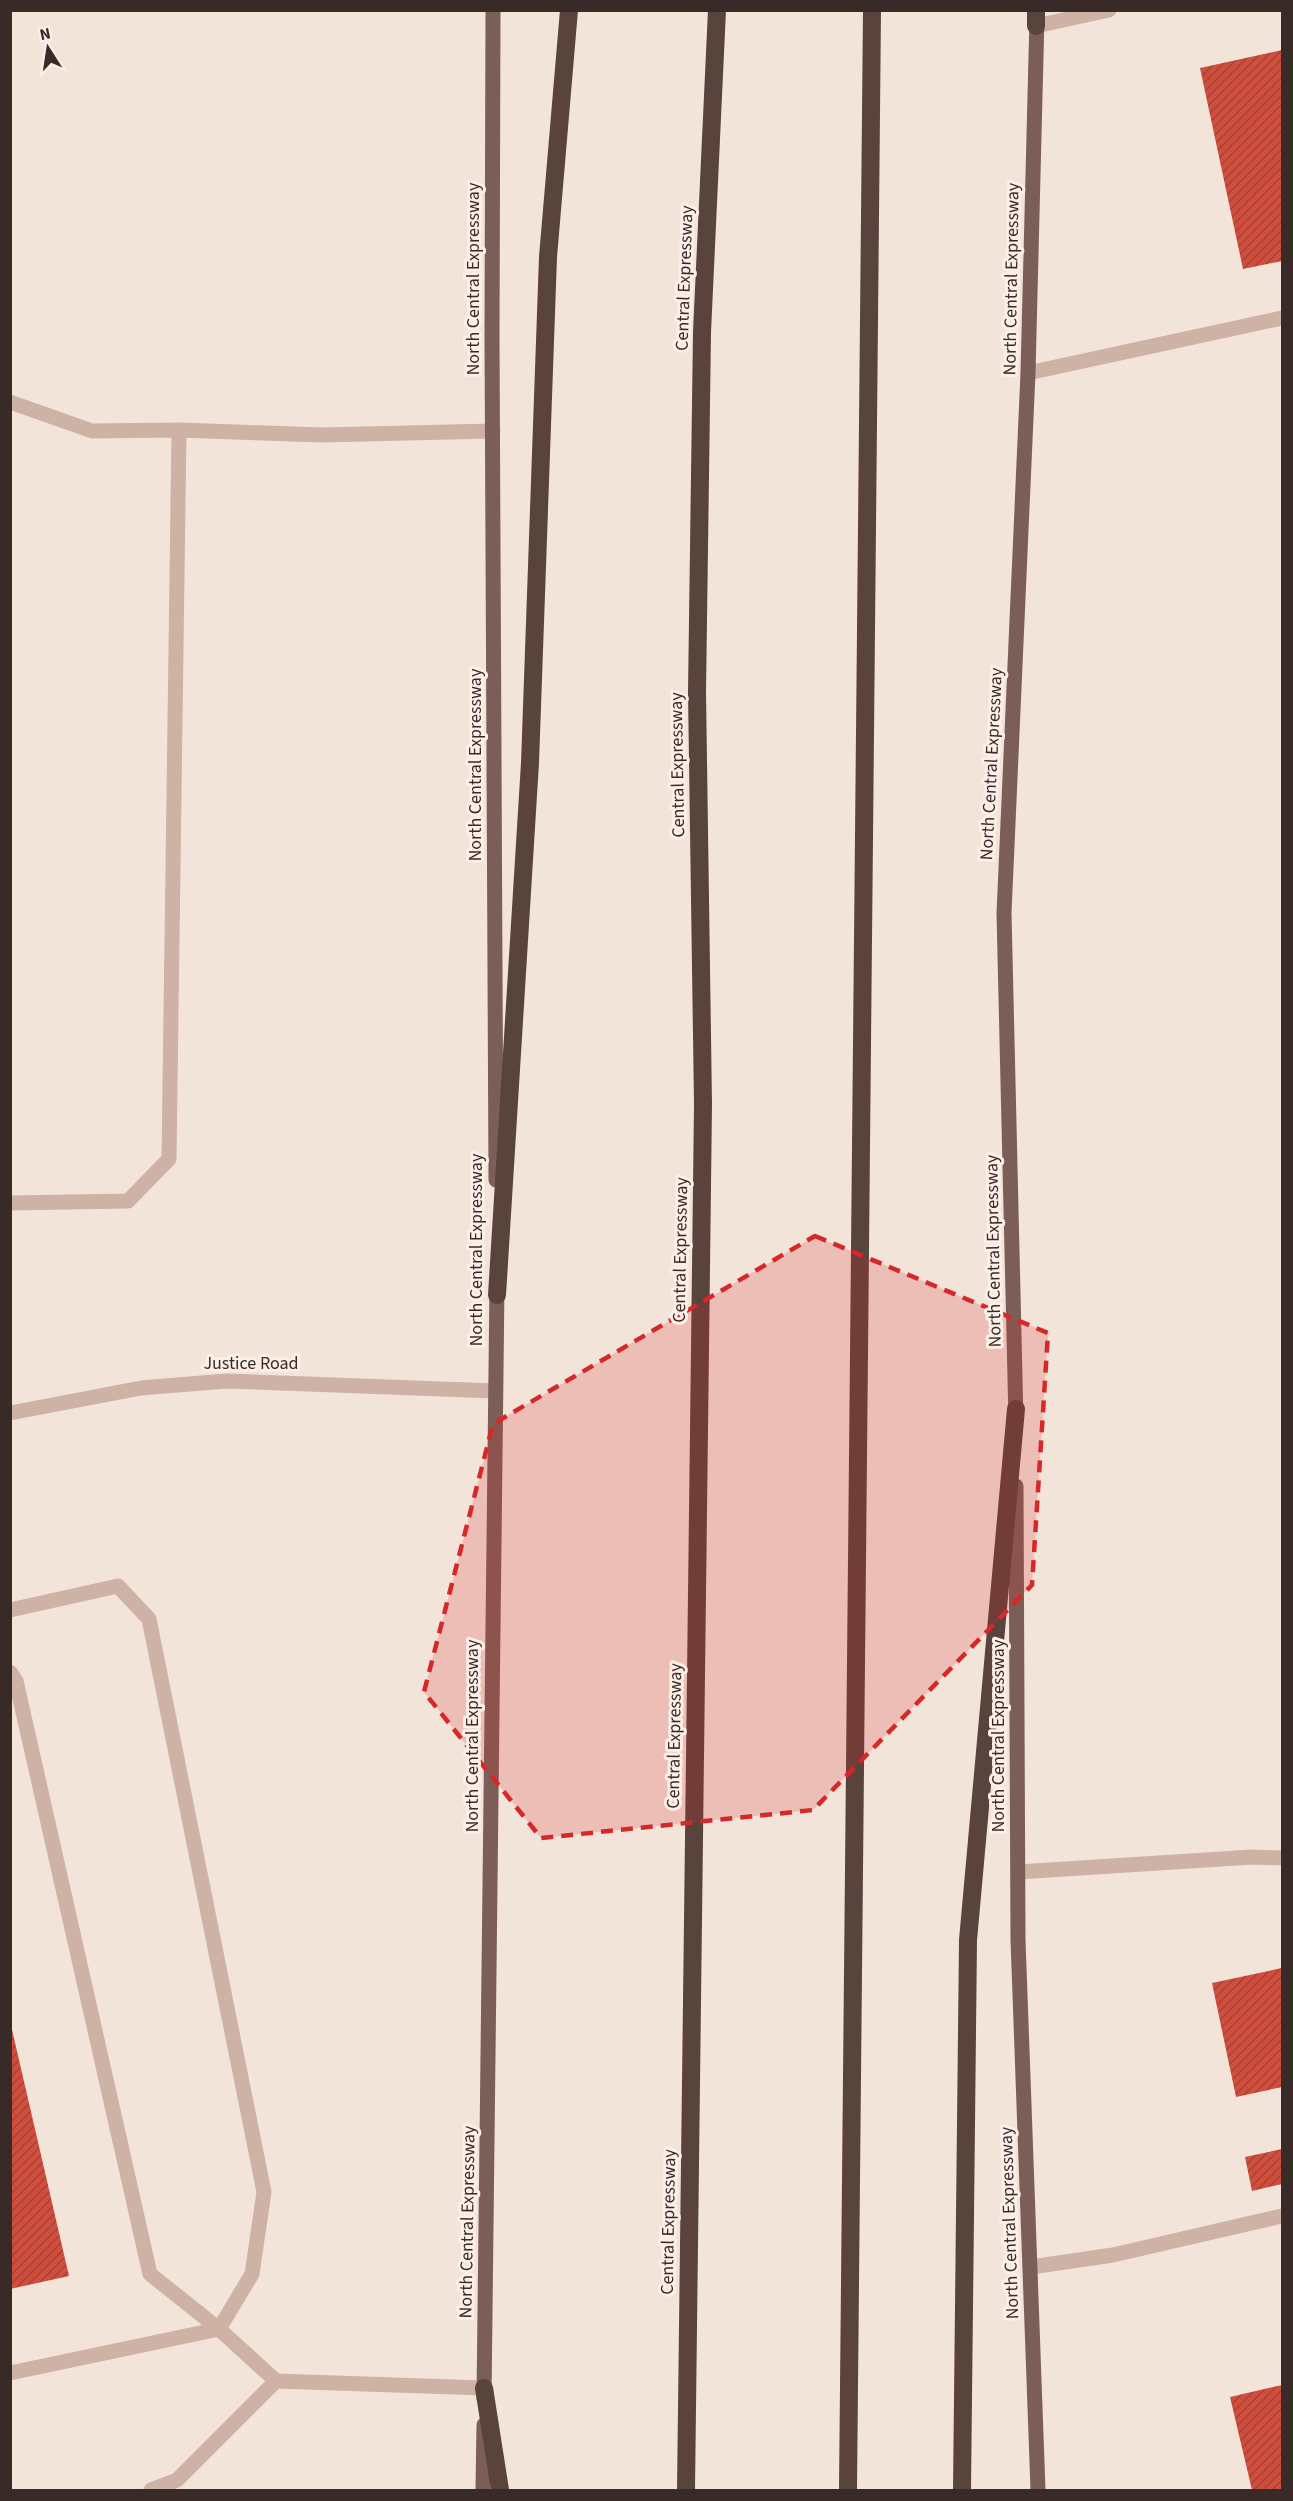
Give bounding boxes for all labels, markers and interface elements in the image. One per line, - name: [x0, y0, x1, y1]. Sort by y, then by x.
- north arrow: [18, 18, 78, 78]
- text: N: [38, 22, 53, 46]
- street label: North Central Expressway: [461, 182, 486, 375]
- street label: North Central Expressway: [997, 182, 1026, 376]
- street label: Central Expressway: [669, 204, 700, 351]
- street label: North Central Expressway: [974, 667, 1009, 861]
- street label: North Central Expressway: [463, 668, 488, 861]
- street label: Central Expressway: [664, 691, 691, 838]
- street label: North Central Expressway: [464, 1153, 489, 1346]
- street label: North Central Expressway: [979, 1154, 1008, 1347]
- street label: Central Expressway: [667, 1176, 694, 1323]
- street label: Justice Road: [203, 1351, 299, 1376]
- street label: North Central Expressway: [460, 1639, 485, 1832]
- street label: North Central Expressway: [986, 1639, 1011, 1832]
- street label: Central Expressway: [661, 1662, 688, 1809]
- street label: North Central Expressway: [453, 2125, 482, 2319]
- street label: North Central Expressway: [994, 2126, 1025, 2320]
- street label: Central Expressway: [655, 2148, 682, 2295]

